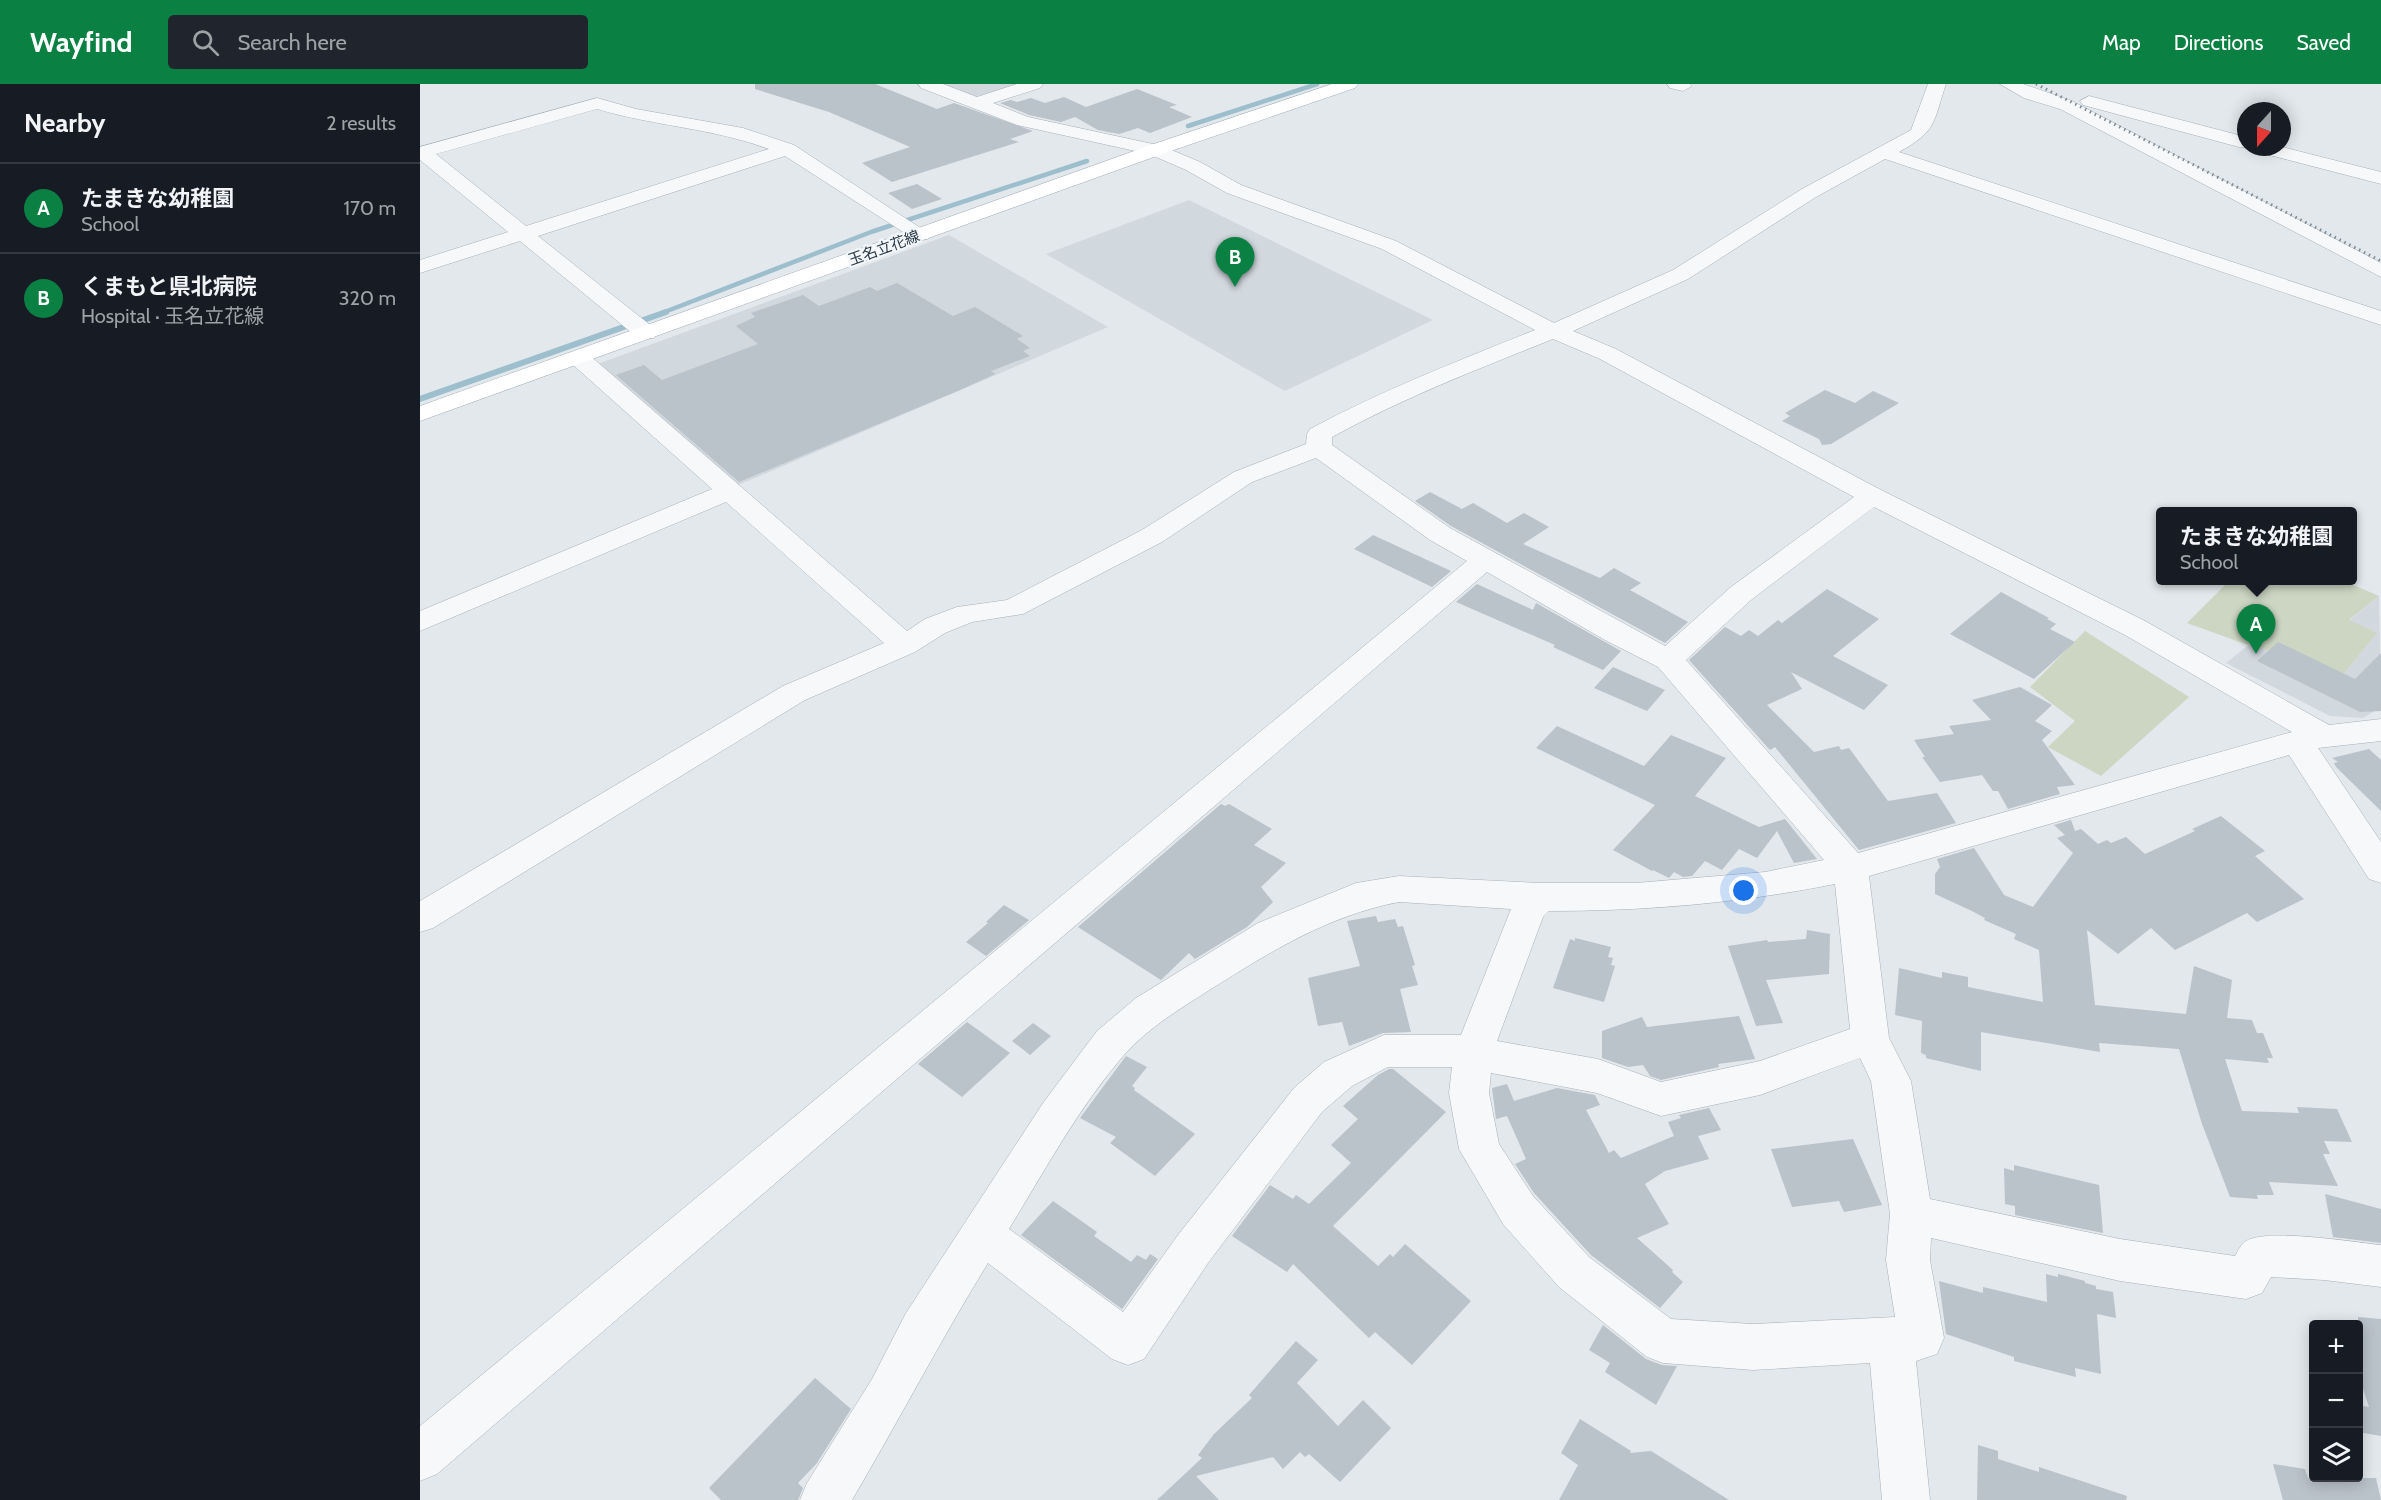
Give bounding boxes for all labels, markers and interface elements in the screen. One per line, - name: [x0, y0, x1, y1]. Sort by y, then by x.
- search box: [168, 15, 588, 69]
- text: Wayfind: [30, 25, 132, 59]
- icon: search: [189, 26, 222, 59]
- text: Search here: [237, 29, 347, 56]
- text: Map: [2102, 30, 2141, 55]
- text: Directions: [2174, 30, 2263, 55]
- text: Saved: [2296, 30, 2351, 55]
- north arrow: [2237, 102, 2291, 156]
- text: Nearby: [24, 107, 105, 139]
- text: 2 results: [326, 111, 396, 135]
- text: たまきな幼稚園: [81, 185, 234, 212]
- text: A: [37, 196, 50, 220]
- text: 170 m: [344, 196, 396, 220]
- text: School: [81, 212, 139, 236]
- street label: 玉名立花線: [846, 227, 922, 269]
- pin: B: [1216, 238, 1254, 287]
- text: くまもと県北病院: [81, 273, 257, 300]
- text: B: [37, 286, 50, 310]
- text: 320 m: [339, 286, 396, 310]
- text: Hospital · 玉名立花線: [81, 304, 264, 328]
- popup: [2156, 507, 2357, 585]
- text: たまきな幼稚園: [2180, 523, 2333, 550]
- text: School: [2180, 550, 2238, 574]
- pin: A: [2236, 604, 2276, 654]
- your location: [1729, 876, 1758, 905]
- map controls: [2309, 1320, 2363, 1482]
- button: +: [2309, 1320, 2363, 1374]
- button: −: [2309, 1374, 2363, 1428]
- button: layers: [2309, 1428, 2363, 1482]

